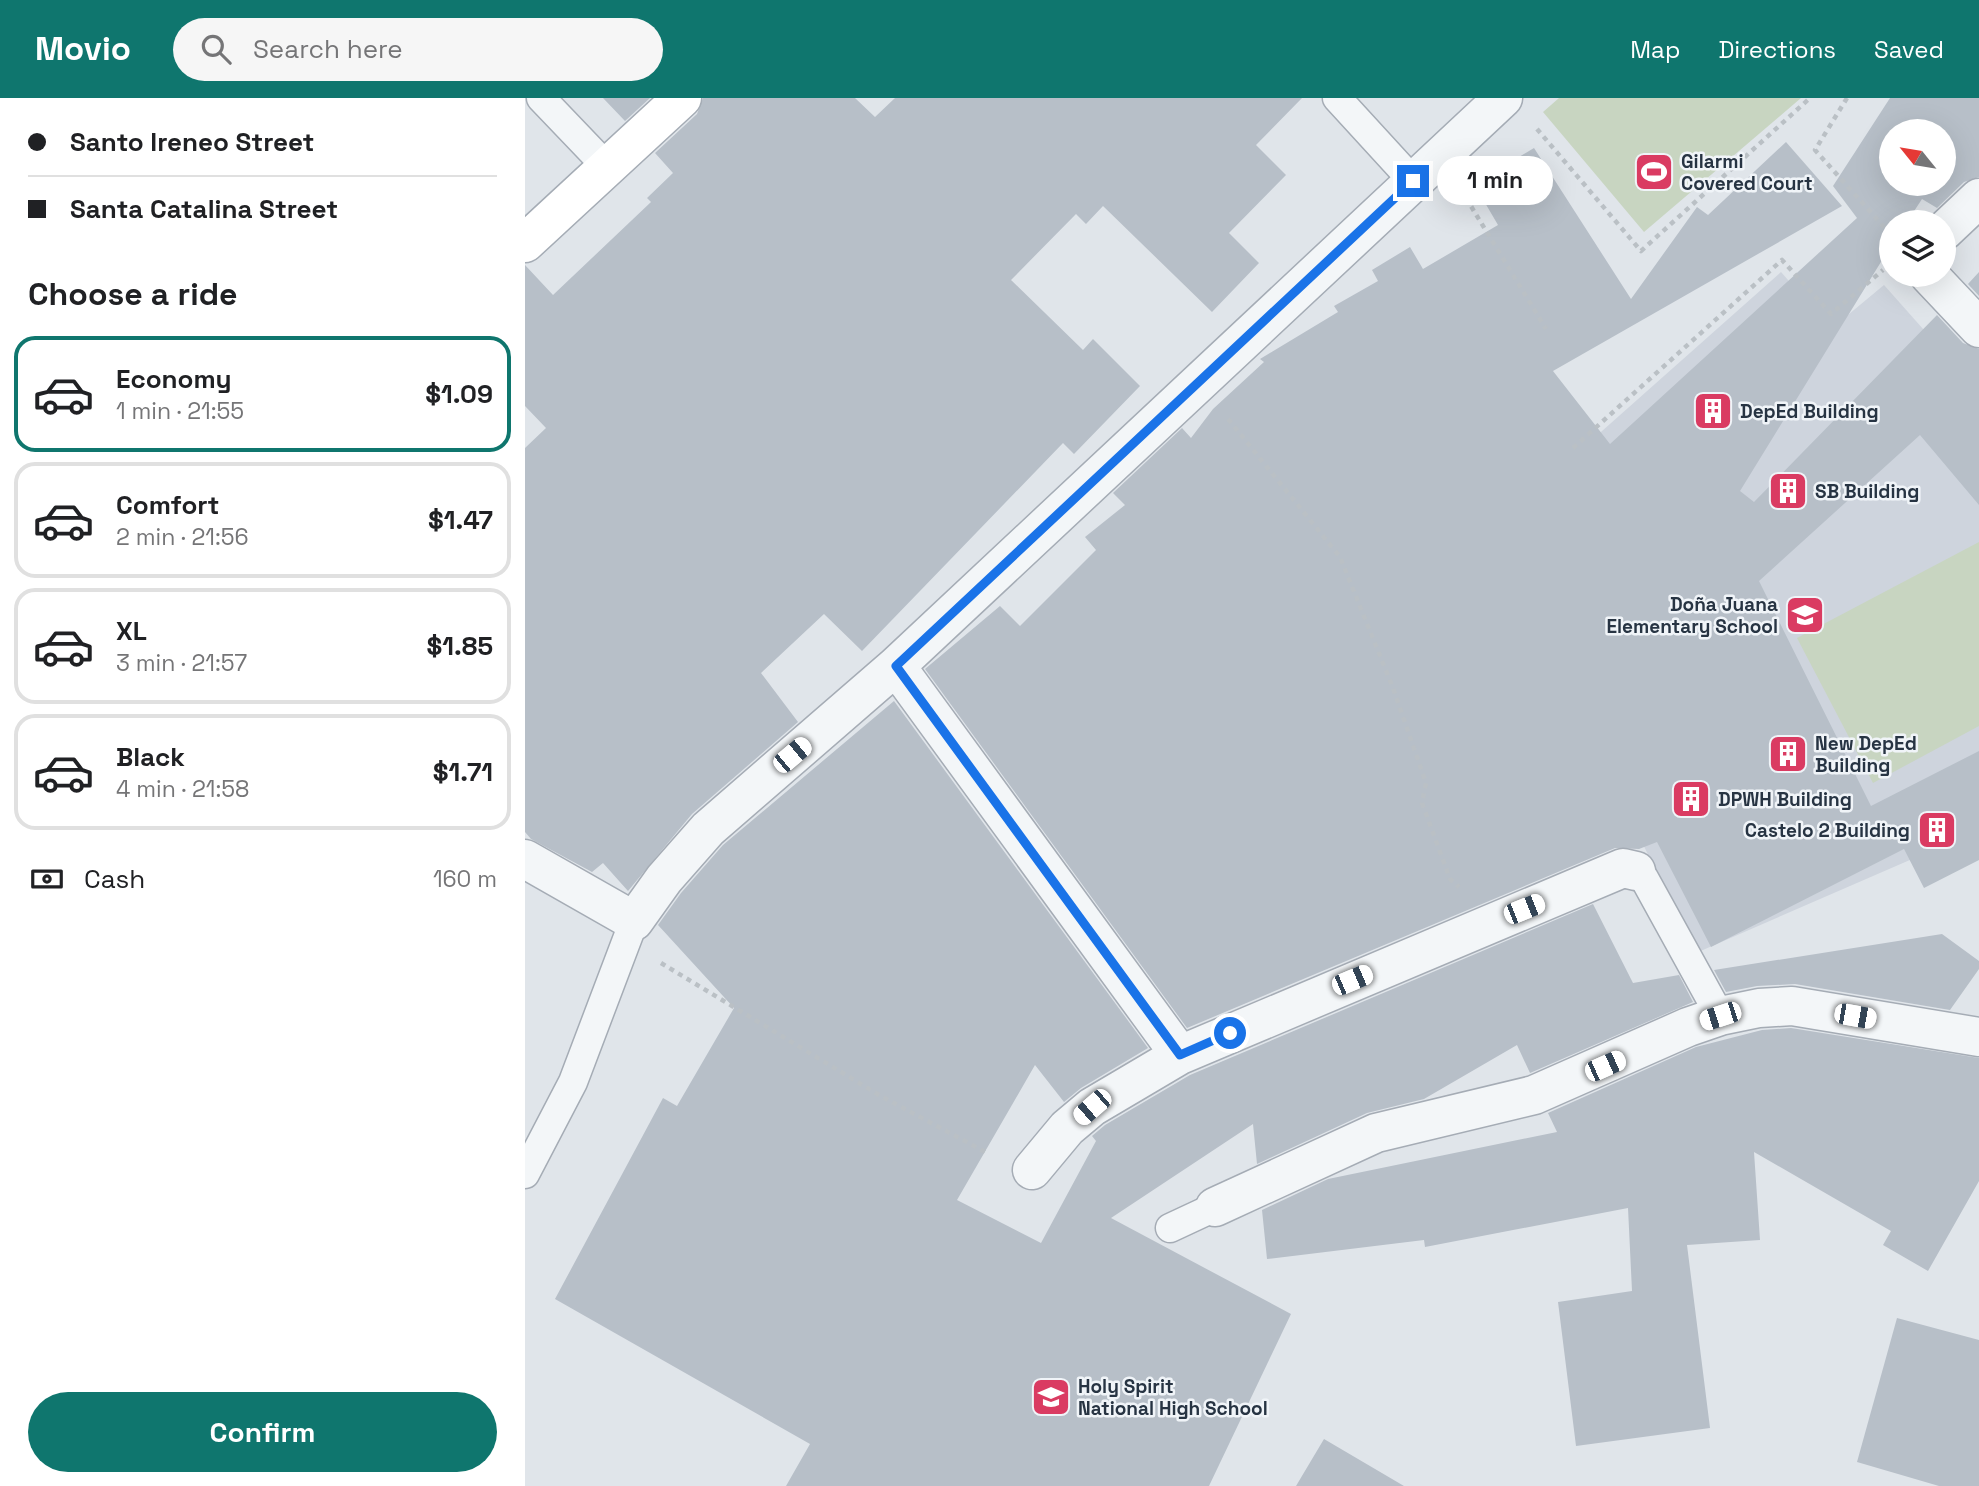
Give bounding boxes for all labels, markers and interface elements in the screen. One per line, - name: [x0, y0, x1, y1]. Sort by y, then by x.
- search box: [173, 18, 663, 81]
- text: Movio: [35, 28, 131, 70]
- icon: search: [197, 30, 235, 68]
- text: Search here: [253, 32, 403, 66]
- text: Map: [1630, 34, 1680, 65]
- text: Directions: [1718, 34, 1836, 65]
- text: Saved: [1874, 34, 1944, 65]
- north arrow: [1879, 119, 1957, 196]
- map controls: [1879, 119, 1956, 287]
- text: Santo Ireneo Street: [70, 125, 314, 159]
- place label: Gilarmi Covered Court: [1681, 149, 1813, 196]
- sports icon: Gilarmi Covered Court: [1633, 151, 1675, 193]
- callout: 1 min: [1437, 156, 1553, 206]
- route end: [1397, 165, 1429, 197]
- text: 1 min: [1467, 165, 1523, 195]
- text: Santa Catalina Street: [70, 192, 338, 226]
- button: layers: [1879, 210, 1956, 287]
- text: Choose a ride: [28, 274, 238, 314]
- text: Economy: [116, 362, 232, 396]
- icon: car: [32, 363, 95, 426]
- text: $1.09: [425, 377, 493, 411]
- building icon: DepEd Building: [1692, 390, 1734, 432]
- text: 1 min · 21:55: [116, 396, 244, 426]
- place label: DepEd Building: [1740, 399, 1879, 424]
- building icon: SB Building: [1767, 470, 1809, 512]
- place label: SB Building: [1815, 479, 1919, 504]
- text: Comfort: [116, 488, 219, 522]
- icon: car: [32, 489, 95, 552]
- text: $1.47: [428, 503, 493, 537]
- text: 2 min · 21:56: [116, 522, 249, 552]
- place label: Doña Juana Elementary School: [1606, 592, 1778, 639]
- school or university icon: Doña Juana Elementary School: [1784, 594, 1826, 636]
- text: XL: [116, 614, 147, 648]
- icon: car: [32, 615, 95, 678]
- text: $1.85: [427, 629, 493, 663]
- text: 3 min · 21:57: [116, 648, 247, 678]
- place label: New DepEd Building: [1815, 731, 1917, 778]
- car: [770, 733, 815, 777]
- building icon: New DepEd Building: [1767, 733, 1809, 775]
- text: Black: [116, 740, 185, 774]
- icon: car: [32, 741, 95, 804]
- text: $1.71: [433, 755, 493, 789]
- text: 4 min · 21:58: [116, 774, 249, 804]
- building icon: DPWH Building: [1670, 778, 1712, 820]
- place label: DPWH Building: [1718, 787, 1852, 812]
- building icon: Castelo 2 Building: [1916, 809, 1958, 851]
- place label: Castelo 2 Building: [1745, 818, 1910, 843]
- icon: cash: [28, 860, 66, 898]
- text: Cash: [84, 862, 145, 896]
- text: 160 m: [433, 864, 497, 894]
- car: [1501, 891, 1548, 927]
- car: [1329, 962, 1376, 998]
- car: [1697, 1000, 1744, 1032]
- car: [1833, 1002, 1878, 1030]
- route start: [1214, 1017, 1246, 1049]
- car: [1582, 1048, 1629, 1084]
- car: [1070, 1085, 1115, 1129]
- place label: Holy Spirit National High School: [1078, 1374, 1268, 1421]
- school or university icon: Holy Spirit National High School: [1030, 1376, 1072, 1418]
- button: Confirm: [28, 1392, 497, 1472]

